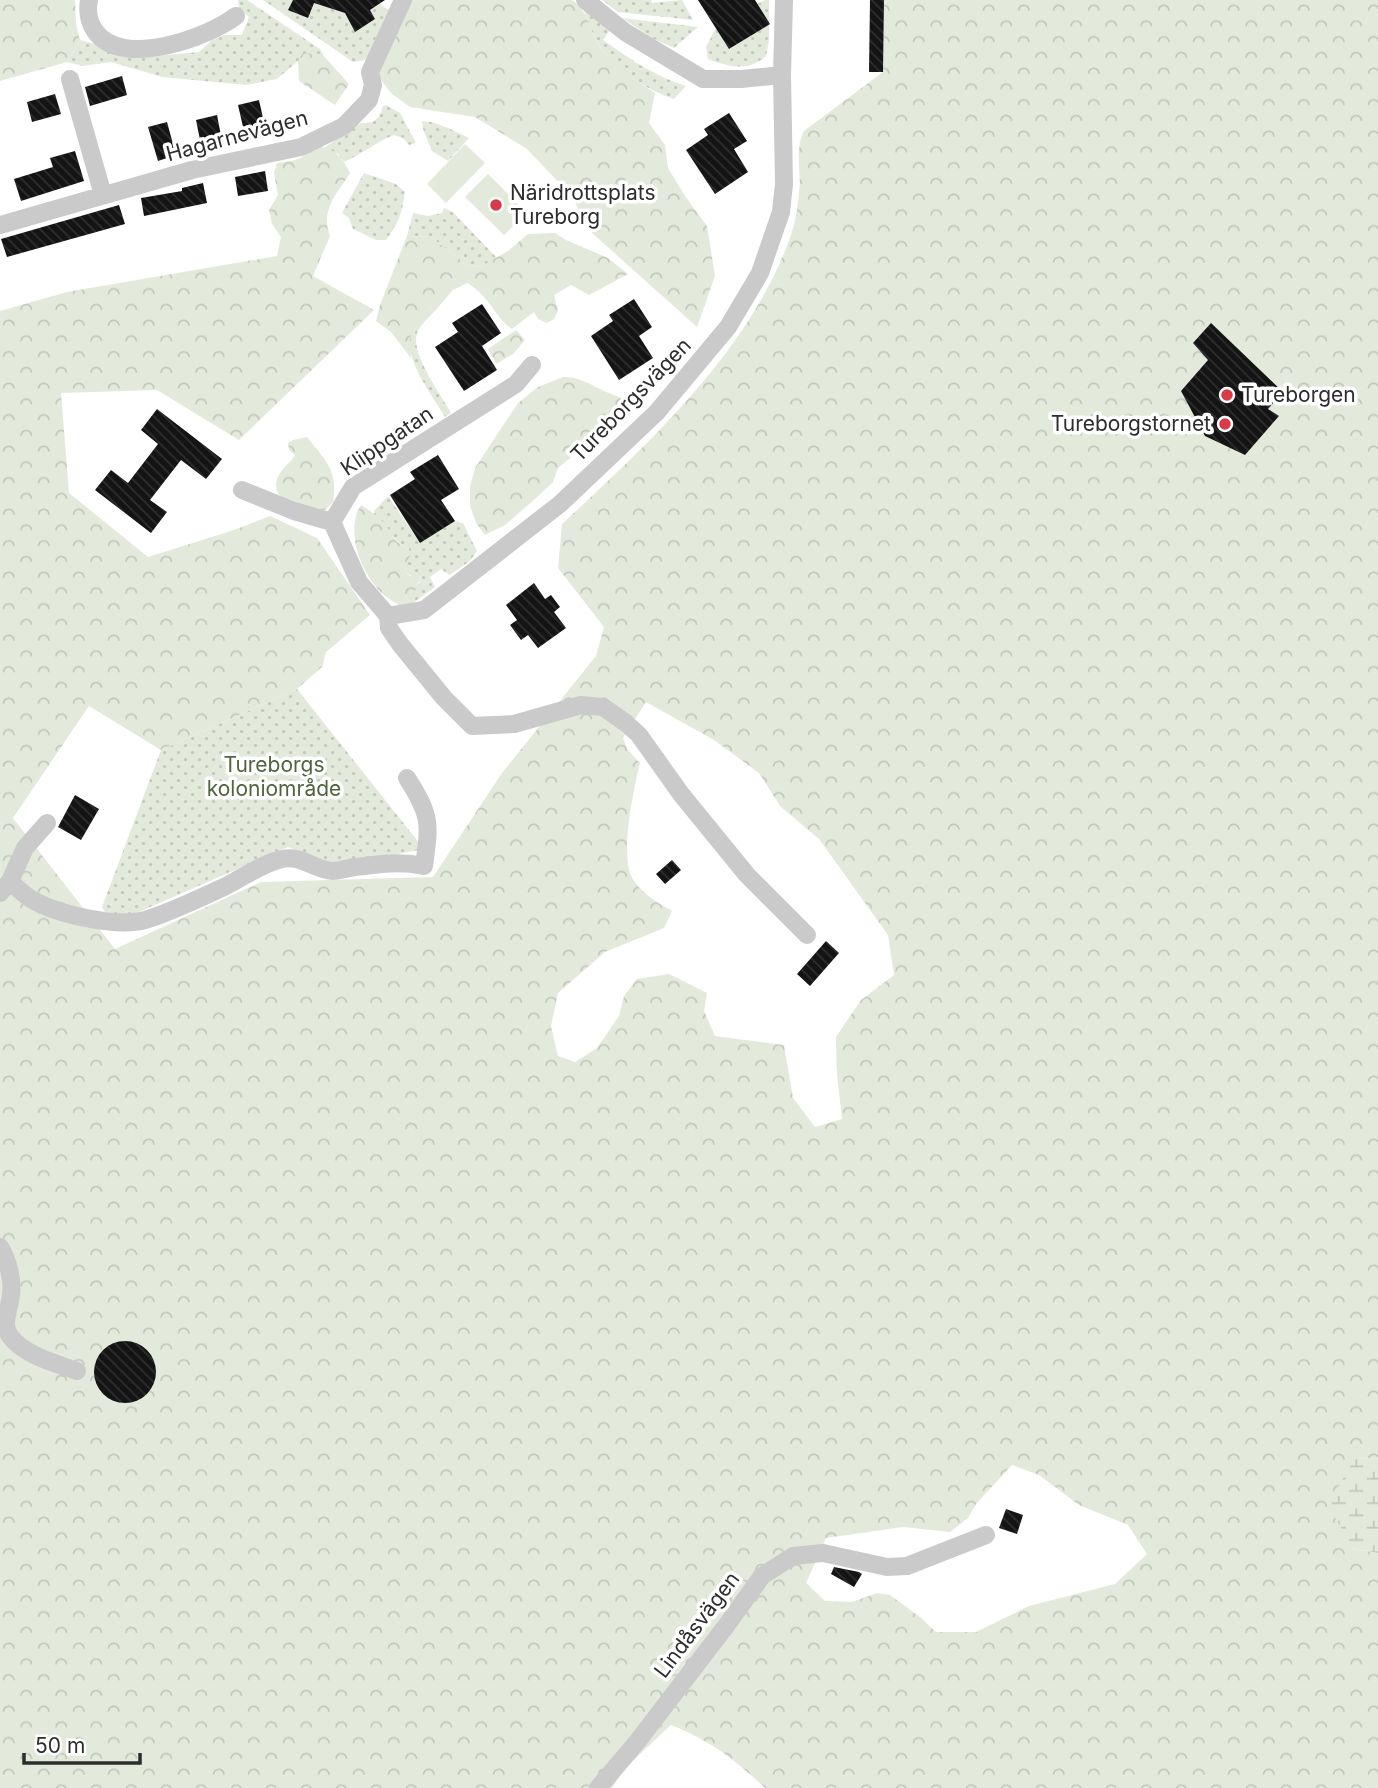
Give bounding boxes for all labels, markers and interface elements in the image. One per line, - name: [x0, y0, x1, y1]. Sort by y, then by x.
- street label: Hagarnevägen: [163, 105, 310, 166]
- place label: Näridrottsplats Tureborg: [510, 180, 656, 229]
- marker: Näridrottsplats Tureborg: [488, 197, 504, 213]
- street label: Tureborgsvägen: [565, 333, 696, 467]
- place label: Tureborgen: [1241, 382, 1356, 407]
- marker: Tureborgen: [1219, 387, 1235, 403]
- street label: Klippgatan: [336, 401, 438, 481]
- place label: Tureborgstornet: [1051, 411, 1211, 436]
- marker: Tureborgstornet: [1217, 416, 1233, 432]
- park label: Tureborgs koloniområde: [207, 752, 341, 801]
- street label: Lindåsvägen: [649, 1567, 745, 1683]
- scale bar: [24, 1722, 140, 1766]
- text: 50 m: [35, 1733, 85, 1758]

